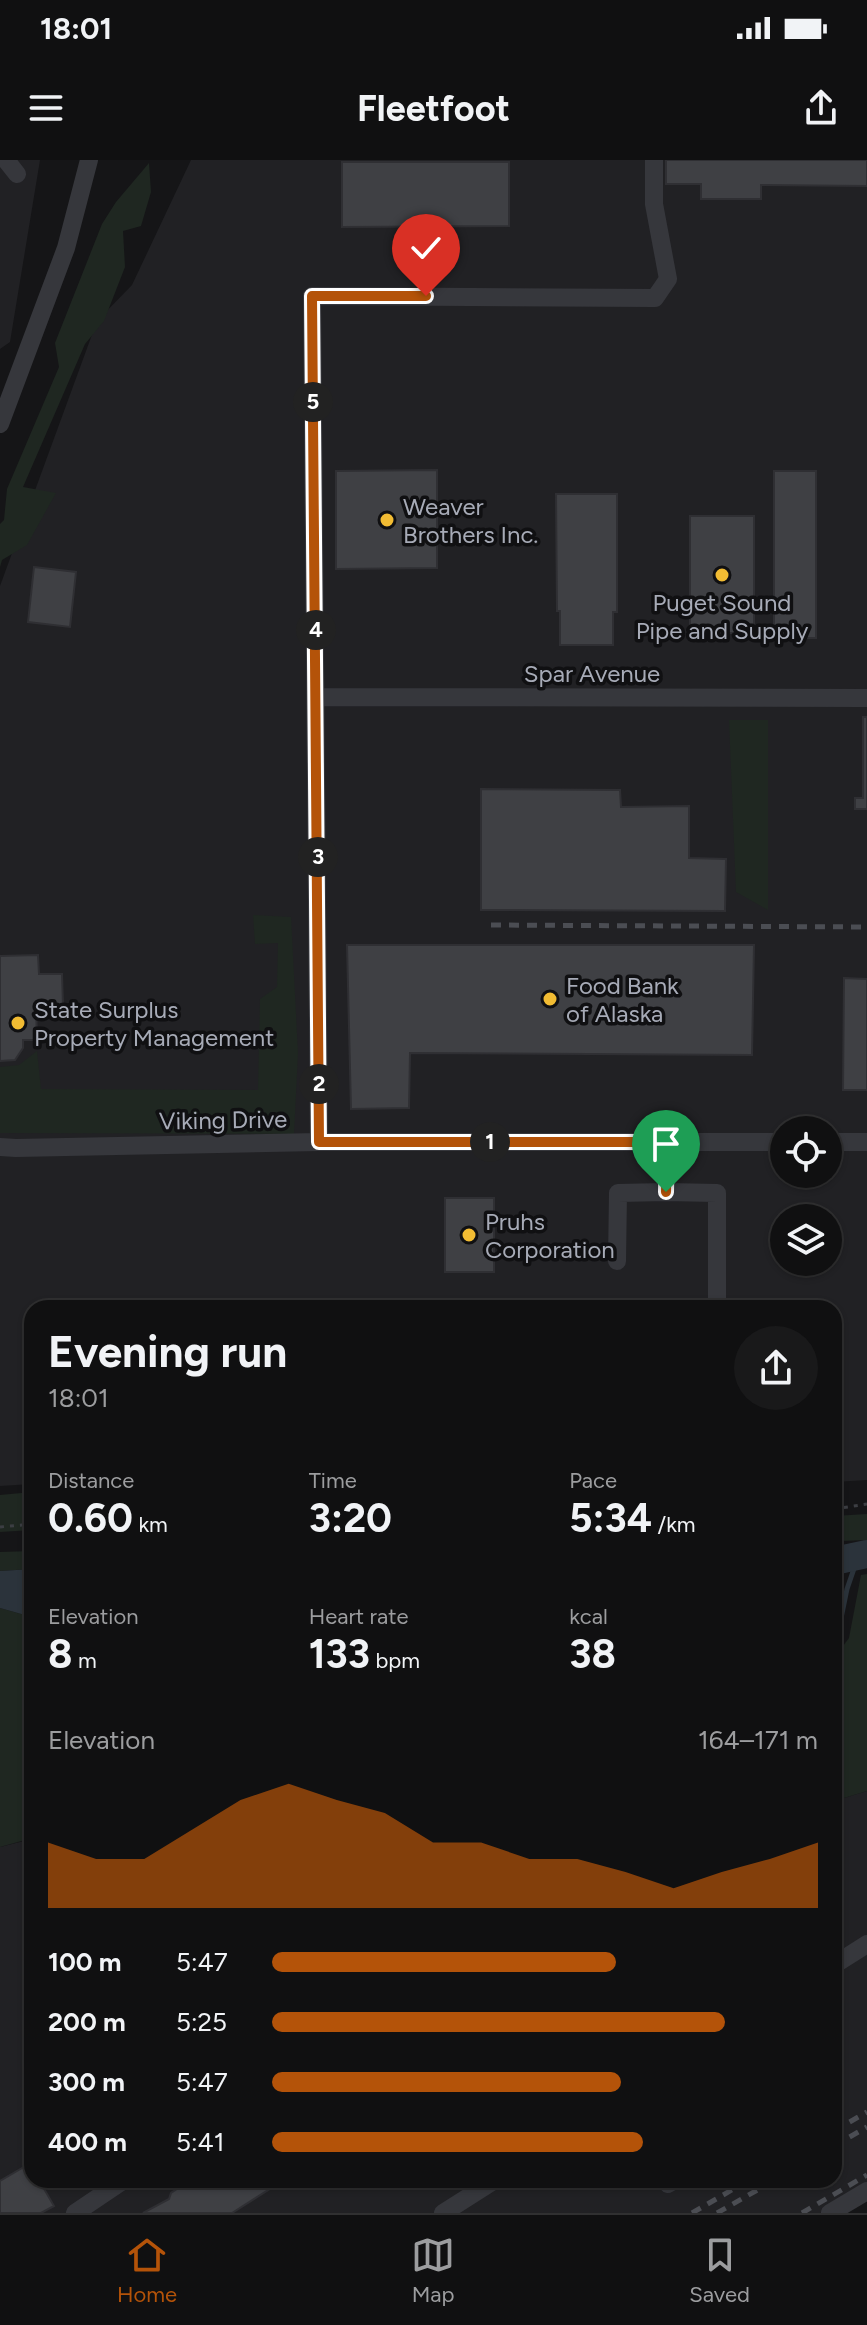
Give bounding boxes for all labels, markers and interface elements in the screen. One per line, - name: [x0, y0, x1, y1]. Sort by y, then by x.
- text: 18:01: [40, 10, 112, 47]
- icon: menu: [24, 86, 68, 130]
- icon: share: [799, 86, 843, 130]
- text: Fleetfoot: [357, 87, 510, 130]
- pin: [392, 214, 460, 296]
- icon: check: [404, 226, 448, 270]
- pin: 5: [293, 382, 333, 422]
- text: 5: [307, 388, 319, 415]
- place label: Weaver Brothers Inc.: [403, 492, 538, 549]
- marker: Weaver Brothers Inc.: [378, 511, 396, 529]
- marker: Puget Sound Pipe and Supply: [713, 566, 731, 584]
- place label: Puget Sound Pipe and Supply: [636, 588, 809, 645]
- pin: 4: [296, 610, 336, 650]
- text: 4: [309, 616, 323, 643]
- street label: Spar Avenue: [524, 659, 660, 688]
- pin: 3: [298, 837, 338, 877]
- text: 3: [312, 843, 324, 870]
- place label: Food Bank of Alaska: [566, 971, 679, 1028]
- marker: Food Bank of Alaska: [541, 990, 559, 1008]
- place label: State Surplus Property Management: [34, 995, 274, 1052]
- marker: State Surplus Property Management: [9, 1014, 27, 1032]
- pin: 2: [299, 1064, 339, 1104]
- text: 2: [313, 1070, 325, 1097]
- street label: Viking Drive: [159, 1104, 287, 1136]
- pin: [632, 1110, 700, 1192]
- map controls: [770, 1116, 842, 1276]
- button: locate: [770, 1116, 842, 1188]
- pin: 1: [470, 1122, 510, 1162]
- icon: arrive: [644, 1122, 688, 1166]
- text: 1: [485, 1128, 495, 1155]
- button: layers: [770, 1204, 842, 1276]
- place label: Pruhs Corporation: [485, 1207, 615, 1264]
- marker: Pruhs Corporation: [460, 1226, 478, 1244]
- text: Evening run: [48, 1325, 287, 1378]
- button: share: [734, 1326, 818, 1410]
- text: 18:01: [48, 1382, 109, 1414]
- text: Distance: [48, 1467, 134, 1494]
- text: Time: [309, 1467, 357, 1494]
- text: Pace: [569, 1467, 617, 1494]
- text: 0.60: [48, 1494, 133, 1542]
- text: 3:20: [309, 1494, 392, 1542]
- text: 5:34: [569, 1494, 652, 1542]
- text: km: [133, 1511, 168, 1538]
- text: /km: [652, 1511, 696, 1538]
- text: Elevation: [48, 1603, 138, 1630]
- text: Heart rate: [309, 1603, 409, 1630]
- text: kcal: [569, 1603, 608, 1630]
- text: 8: [48, 1630, 72, 1678]
- text: 133: [309, 1630, 370, 1678]
- text: 38: [569, 1630, 616, 1678]
- text: m: [72, 1647, 97, 1674]
- text: bpm: [370, 1647, 420, 1674]
- text: Elevation: [48, 1724, 155, 1756]
- text: 164–171 m: [698, 1724, 818, 1756]
- text: 100 m: [48, 1946, 122, 1978]
- text: 5:47: [176, 1946, 228, 1978]
- text: 200 m: [48, 2006, 126, 2038]
- text: 5:25: [176, 2006, 227, 2038]
- text: 300 m: [48, 2066, 125, 2098]
- text: 5:47: [176, 2066, 228, 2098]
- text: 400 m: [48, 2126, 127, 2158]
- text: 5:41: [176, 2126, 224, 2158]
- tab: Home: [117, 2233, 177, 2308]
- tab: Map: [411, 2233, 455, 2308]
- tab: Saved: [689, 2233, 750, 2308]

